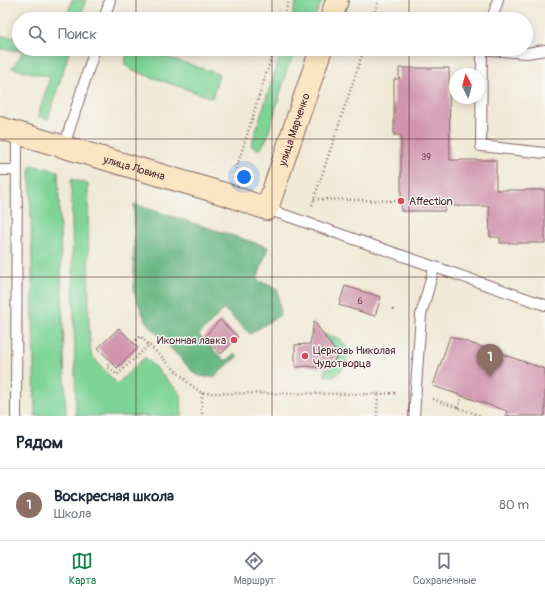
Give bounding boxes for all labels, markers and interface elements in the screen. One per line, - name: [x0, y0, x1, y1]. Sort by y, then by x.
- search box: [12, 12, 533, 56]
- icon: search: [26, 23, 48, 45]
- text: Поиск: [58, 25, 97, 44]
- north arrow: [449, 68, 485, 104]
- street label: улица Марченко: [275, 91, 312, 169]
- street label: улица Ловина: [101, 152, 167, 183]
- house number: 39: [421, 152, 431, 163]
- your location: [234, 167, 254, 187]
- place label: Affection: [409, 195, 453, 208]
- marker: Affection: [396, 196, 406, 206]
- house number: 6: [357, 296, 363, 307]
- place label: Иконная лавка: [157, 334, 226, 347]
- marker: Иконная лавка: [229, 335, 239, 345]
- place label: Церковь Николая Чудотворца: [313, 344, 395, 370]
- pin: 1: [477, 344, 503, 377]
- marker: Церковь Николая Чудотворца: [300, 351, 310, 361]
- text: Рядом: [16, 432, 63, 453]
- text: Воскресная школа: [54, 487, 174, 506]
- text: 1: [26, 497, 32, 513]
- text: 80 m: [499, 497, 529, 513]
- text: Школа: [54, 506, 91, 522]
- tab: Карта: [69, 550, 96, 587]
- tab: Маршрут: [234, 550, 275, 587]
- tab: Сохранённые: [413, 550, 476, 587]

